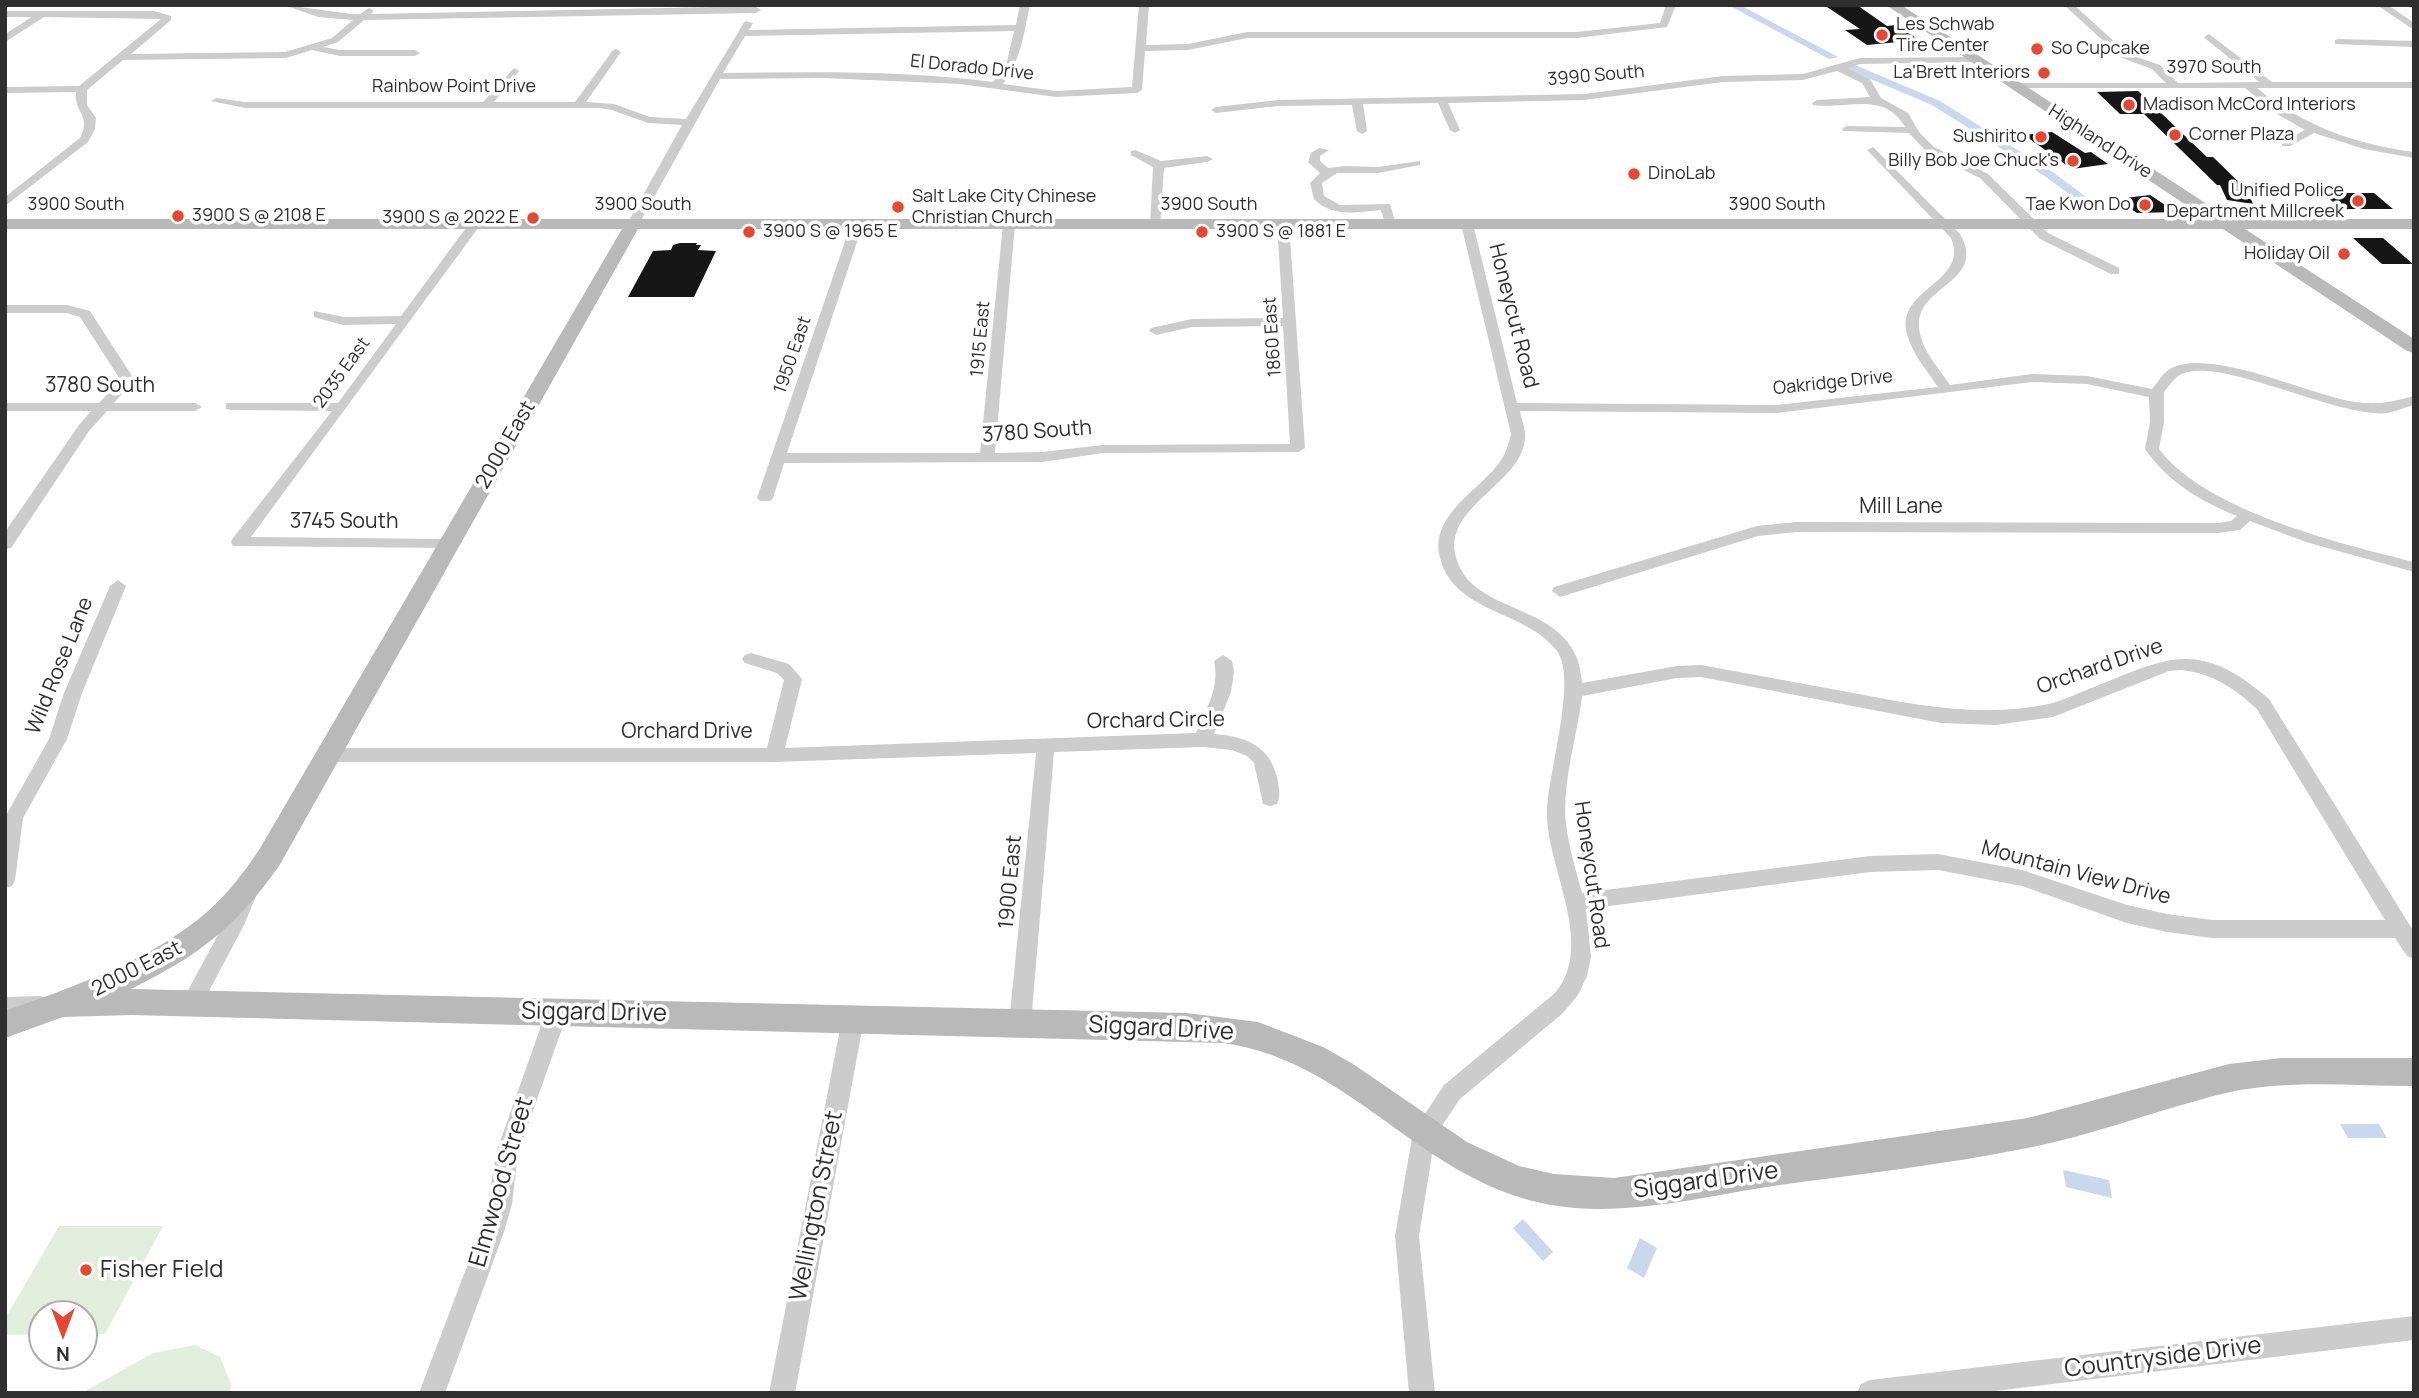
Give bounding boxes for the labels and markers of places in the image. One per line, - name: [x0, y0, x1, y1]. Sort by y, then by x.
- place label: Les Schwab Tire Center: [1896, 14, 1994, 56]
- marker: Les Schwab Tire Center: [1874, 27, 1890, 43]
- place label: So Cupcake: [2051, 38, 2150, 60]
- marker: So Cupcake: [2029, 41, 2045, 57]
- place label: La'Brett Interiors: [1893, 62, 2030, 84]
- marker: La'Brett Interiors: [2036, 65, 2052, 81]
- place label: Madison McCord Interiors: [2143, 94, 2356, 116]
- marker: Madison McCord Interiors: [2121, 97, 2137, 113]
- place label: Corner Plaza: [2189, 124, 2294, 146]
- place label: Sushirito: [1953, 126, 2027, 148]
- marker: Corner Plaza: [2167, 127, 2183, 143]
- marker: Sushirito: [2033, 129, 2049, 145]
- place label: Billy Bob Joe Chuck's: [1888, 150, 2059, 172]
- marker: Billy Bob Joe Chuck's: [2065, 153, 2081, 169]
- place label: DinoLab: [1648, 163, 1715, 185]
- marker: DinoLab: [1626, 166, 1642, 182]
- place label: Unified Police Department Millcreek: [2166, 180, 2344, 222]
- place label: Salt Lake City Chinese Christian Church: [912, 186, 1096, 228]
- marker: Unified Police Department Millcreek: [2350, 193, 2366, 209]
- place label: Tae Kwon Do: [2026, 194, 2131, 216]
- marker: Tae Kwon Do: [2137, 197, 2153, 213]
- marker: Salt Lake City Chinese Christian Church: [890, 199, 906, 215]
- place label: 3900 S @ 2108 E: [192, 205, 326, 227]
- place label: 3900 S @ 2022 E: [382, 207, 519, 229]
- marker: 3900 S @ 2108 E: [170, 208, 186, 224]
- marker: 3900 S @ 2022 E: [525, 210, 541, 226]
- place label: 3900 S @ 1965 E: [763, 221, 898, 243]
- place label: 3900 S @ 1881 E: [1216, 221, 1346, 243]
- marker: 3900 S @ 1965 E: [741, 224, 757, 240]
- marker: 3900 S @ 1881 E: [1194, 224, 1210, 240]
- place label: Holiday Oil: [2244, 243, 2330, 265]
- marker: Holiday Oil: [2336, 246, 2352, 262]
- place label: Fisher Field: [100, 1256, 224, 1284]
- marker: Fisher Field: [78, 1262, 94, 1278]

